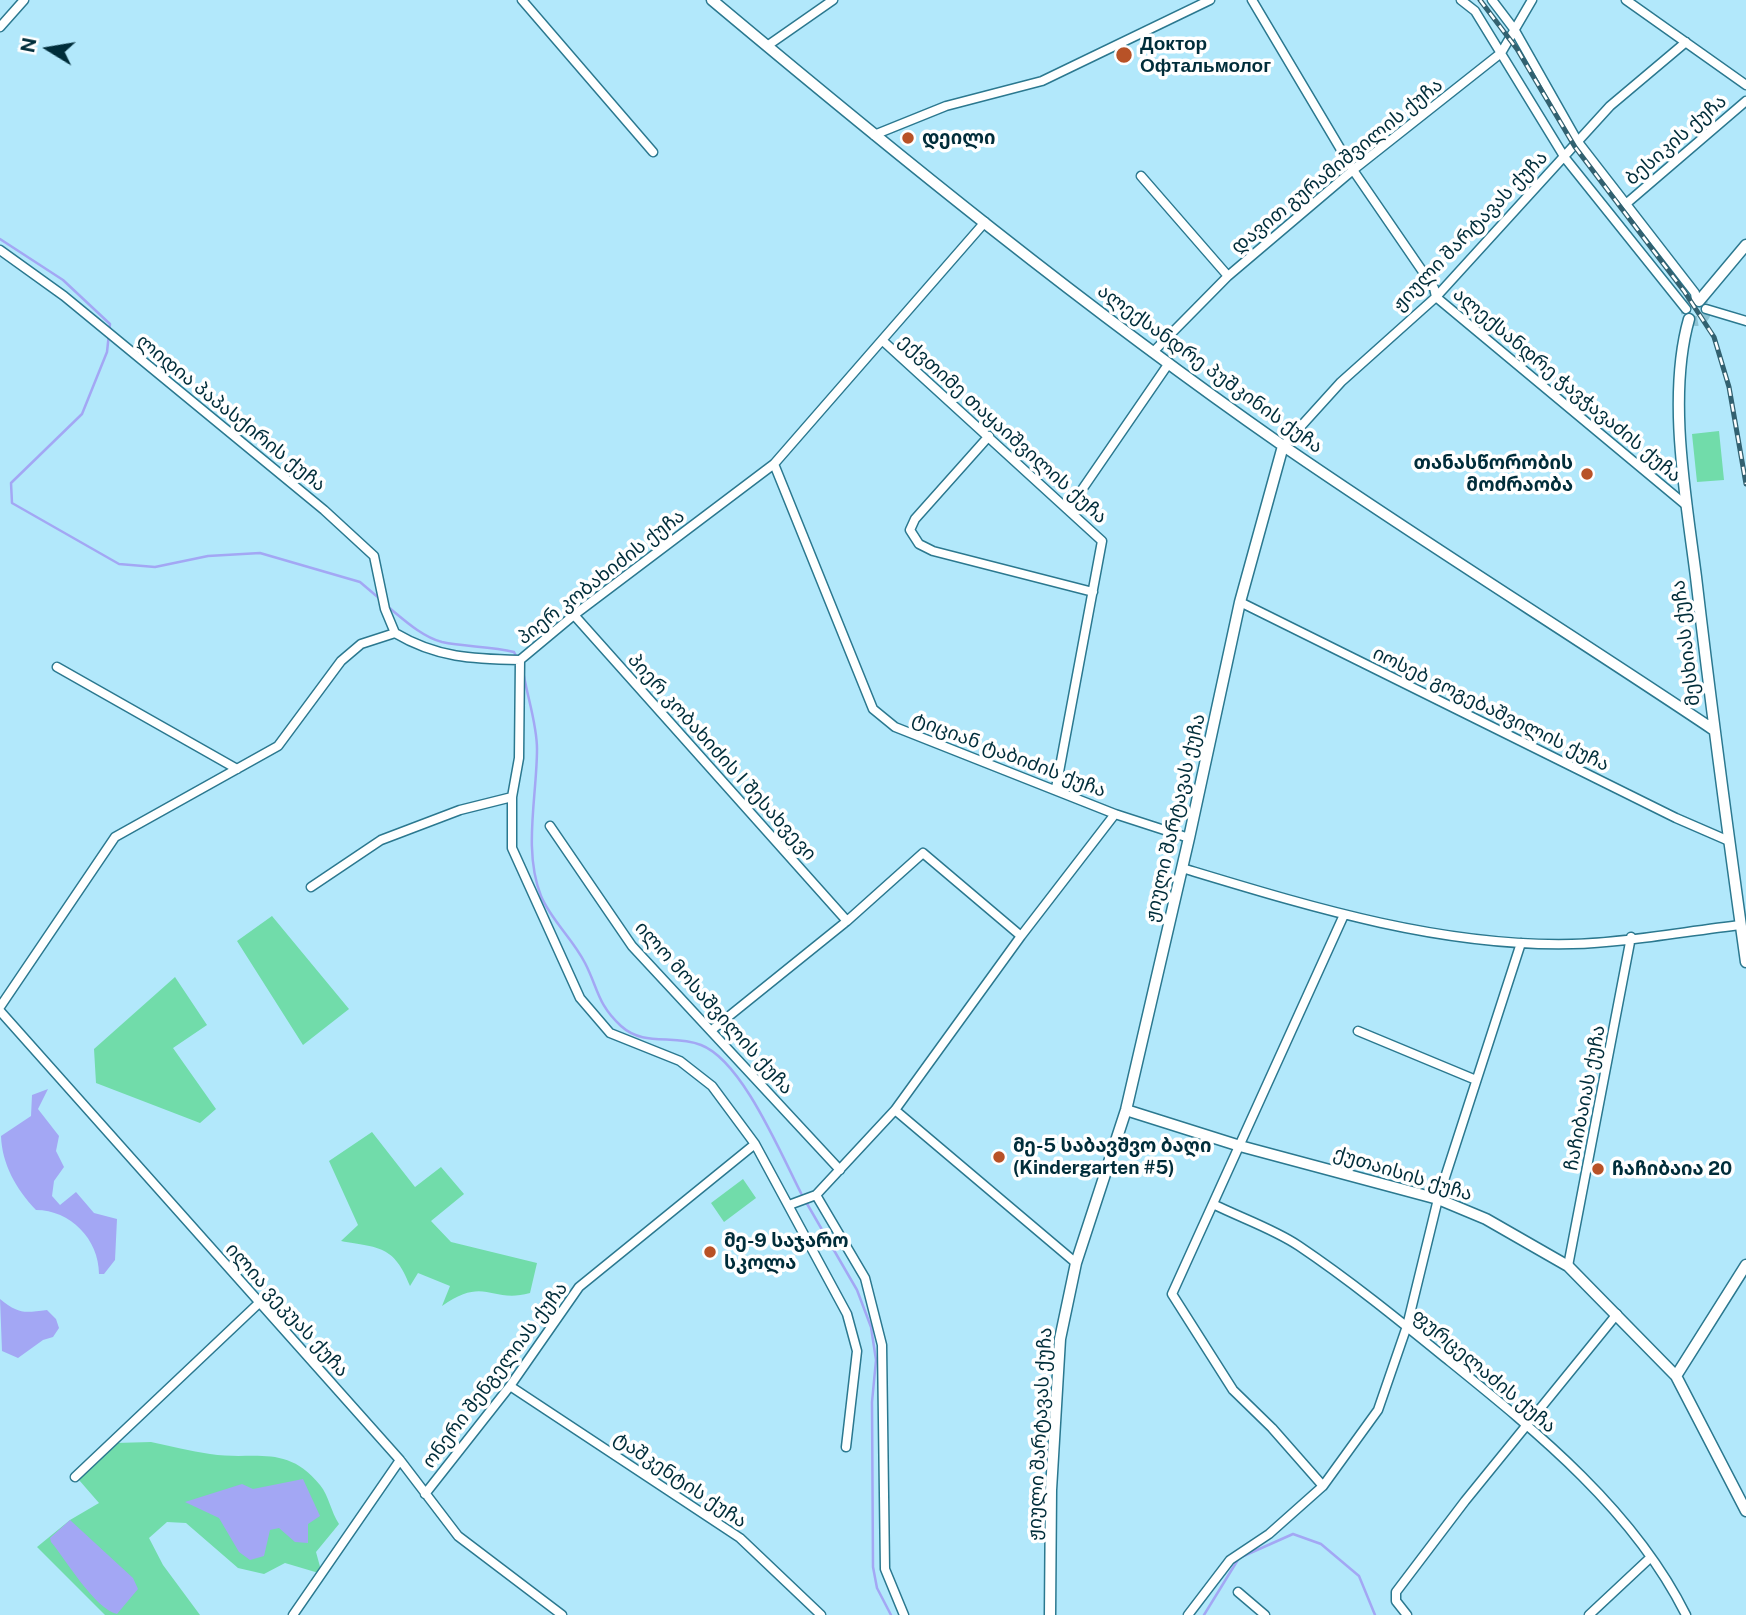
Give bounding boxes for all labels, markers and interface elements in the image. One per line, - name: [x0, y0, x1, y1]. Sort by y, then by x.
- north arrow: [14, 14, 84, 84]
- place label: Доктор Офтальмолог: [1140, 33, 1271, 77]
- text: N: [16, 36, 41, 54]
- marker: Доктор Офтальмолог: [1114, 45, 1134, 65]
- street label: დავით გურამიშვილის ქუჩა: [1227, 74, 1447, 258]
- street label: ბესიკის ქუჩა: [1621, 90, 1731, 190]
- place label: დეილი: [922, 127, 995, 149]
- marker: დეილი: [900, 130, 916, 146]
- street label: ჟიული შარტავას ქუჩა: [1388, 146, 1552, 316]
- street label: ალექსანდრე პუშკინის ქუჩა: [1093, 280, 1327, 458]
- street label: ალექსანდრე ჭავჭავაძის ქუჩა: [1448, 283, 1686, 487]
- street label: ექვთიმე თაყაიშვილის ქუჩა: [894, 329, 1112, 529]
- street label: ლიდია პაპასქირის ქუჩა: [132, 330, 330, 496]
- place label: თანასწორობის მოძრაობა: [1414, 452, 1573, 496]
- marker: თანასწორობის მოძრაობა: [1579, 466, 1595, 482]
- street label: პიერ კობახიძის ქუჩა: [513, 505, 689, 649]
- street label: მესხიას ქუჩა: [1667, 579, 1705, 707]
- street label: იოსებ გოგებაშვილის ქუჩა: [1369, 642, 1613, 776]
- street label: პიერ კობახიძის I შესახვევი: [623, 649, 821, 865]
- street label: ტიციან ტაბიძის ქუჩა: [909, 707, 1109, 803]
- street label: ჟიული შარტავას ქუჩა: [1140, 711, 1210, 925]
- street label: ილო მოსაშვილის ქუჩა: [630, 917, 798, 1099]
- street label: ჩაჩიბაიას ქუჩა: [1560, 1023, 1610, 1173]
- place label: მე-5 საბავშვო ბაღი (Kindergarten #5): [1013, 1135, 1211, 1179]
- street label: ქუთაისის ქუჩა: [1331, 1142, 1475, 1206]
- marker: მე-5 საბავშვო ბაღი (Kindergarten #5): [991, 1149, 1007, 1165]
- place label: ჩაჩიბაია 20: [1612, 1158, 1732, 1180]
- marker: ჩაჩიბაია 20: [1590, 1161, 1606, 1177]
- place label: მე-9 საჯარო სკოლა: [724, 1230, 849, 1274]
- street label: ილია ვეკუას ქუჩა: [221, 1238, 353, 1382]
- marker: მე-9 საჯარო სკოლა: [702, 1244, 718, 1260]
- street label: ონერი შენგელიას ქუჩა: [418, 1278, 572, 1472]
- street label: ფურცელაძის ქუჩა: [1407, 1304, 1561, 1438]
- street label: ჟიული შარტავას ქუჩა: [1023, 1327, 1057, 1541]
- street label: ტაშკენტის ქუჩა: [609, 1427, 751, 1533]

